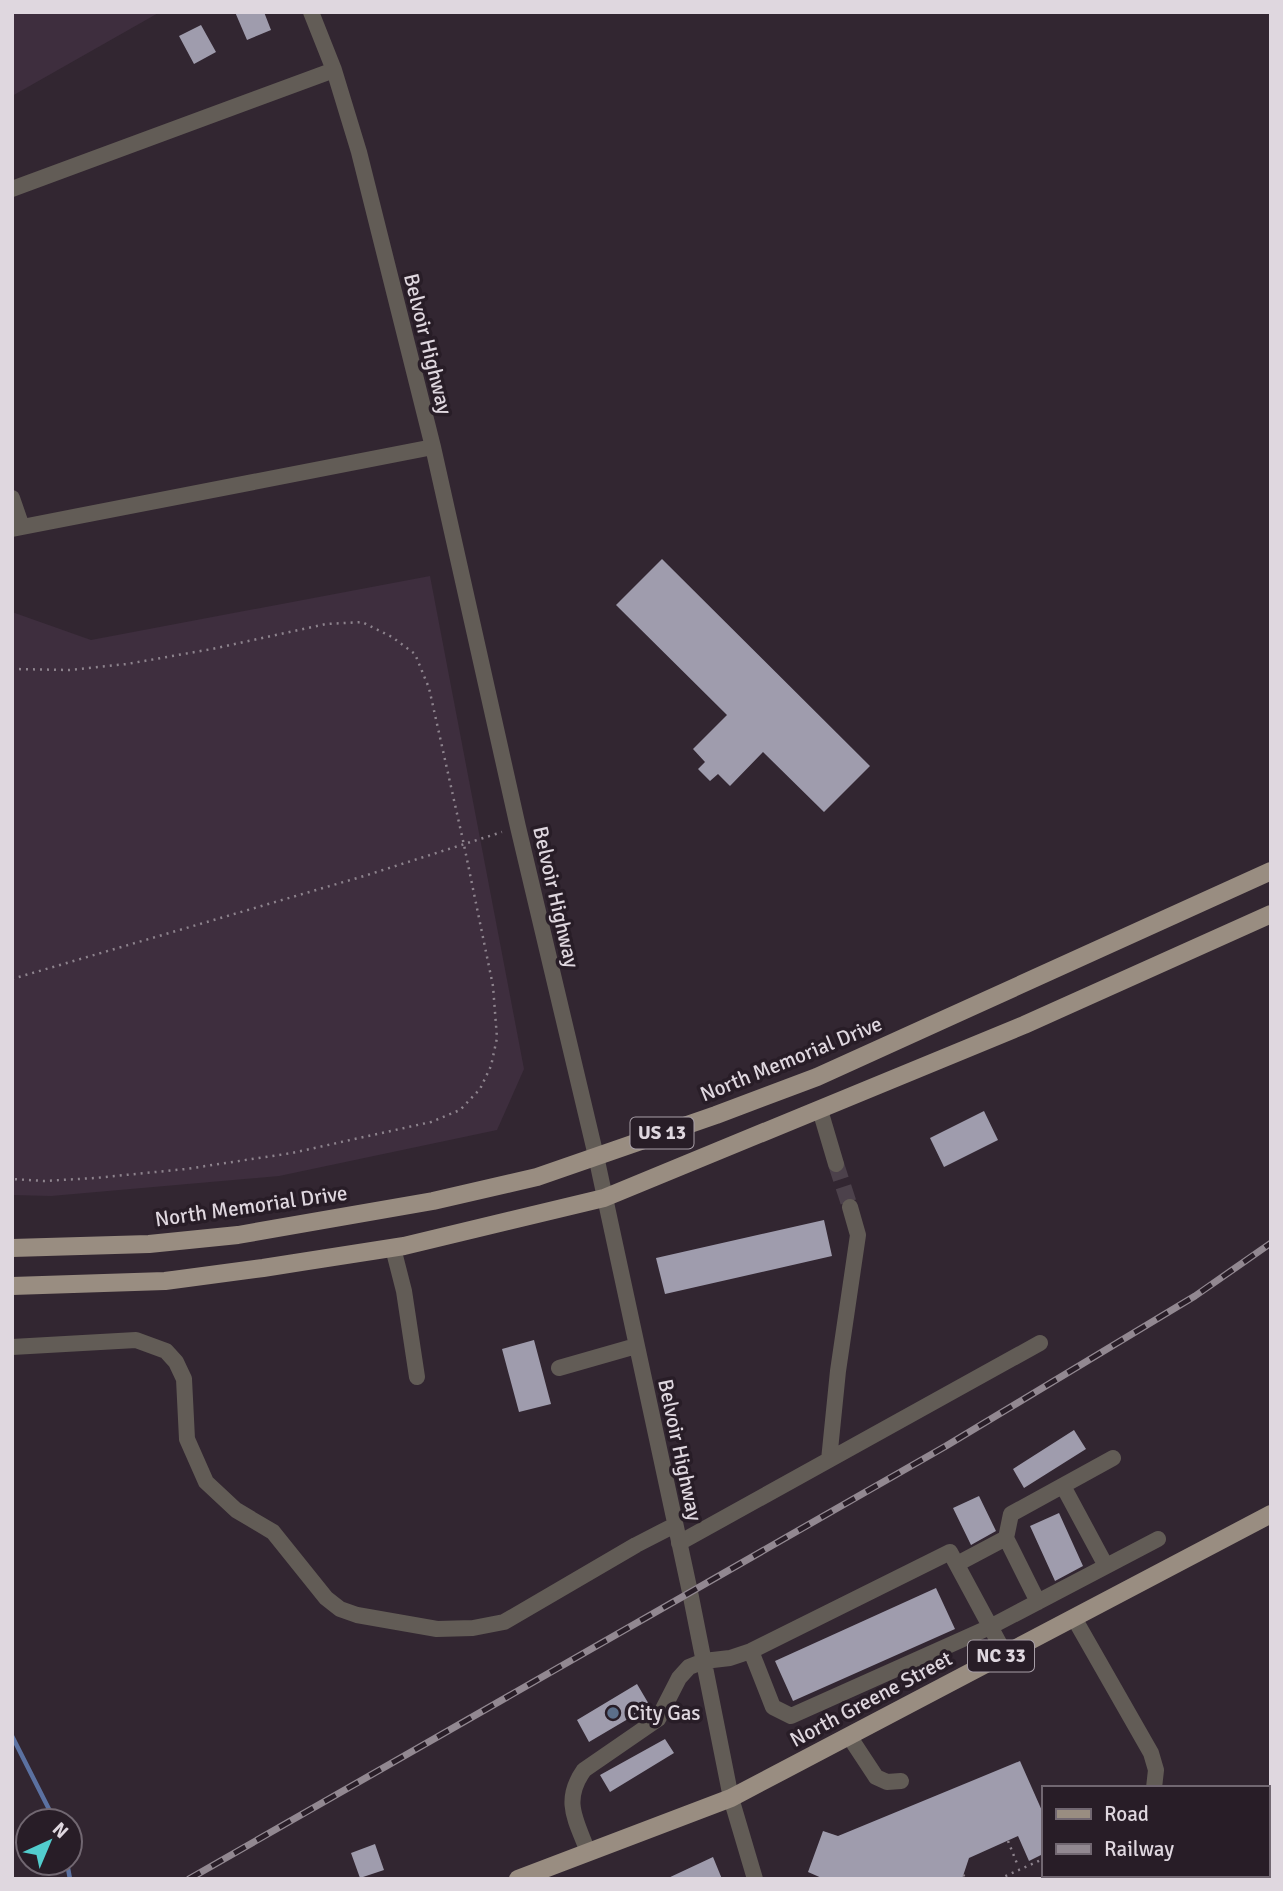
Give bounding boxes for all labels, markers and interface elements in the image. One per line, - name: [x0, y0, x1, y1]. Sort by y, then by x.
- street label: Belvoir Highway: [398, 271, 458, 417]
- street label: Belvoir Highway: [527, 824, 585, 971]
- street label: North Memorial Drive: [696, 1011, 886, 1107]
- road number: US 13: [630, 1118, 694, 1148]
- street label: North Memorial Drive: [153, 1180, 349, 1232]
- street label: Belvoir Highway: [652, 1377, 708, 1524]
- road number: NC 33: [968, 1640, 1034, 1672]
- street label: North Greene Street: [785, 1645, 957, 1753]
- place label: City Gas: [627, 1700, 700, 1726]
- marker: City Gas: [605, 1705, 621, 1721]
- legend: [1042, 1786, 1269, 1877]
- text: Road: [1104, 1801, 1149, 1827]
- north arrow: [14, 1807, 84, 1877]
- text: N: [47, 1817, 73, 1844]
- text: Railway: [1104, 1836, 1174, 1862]

